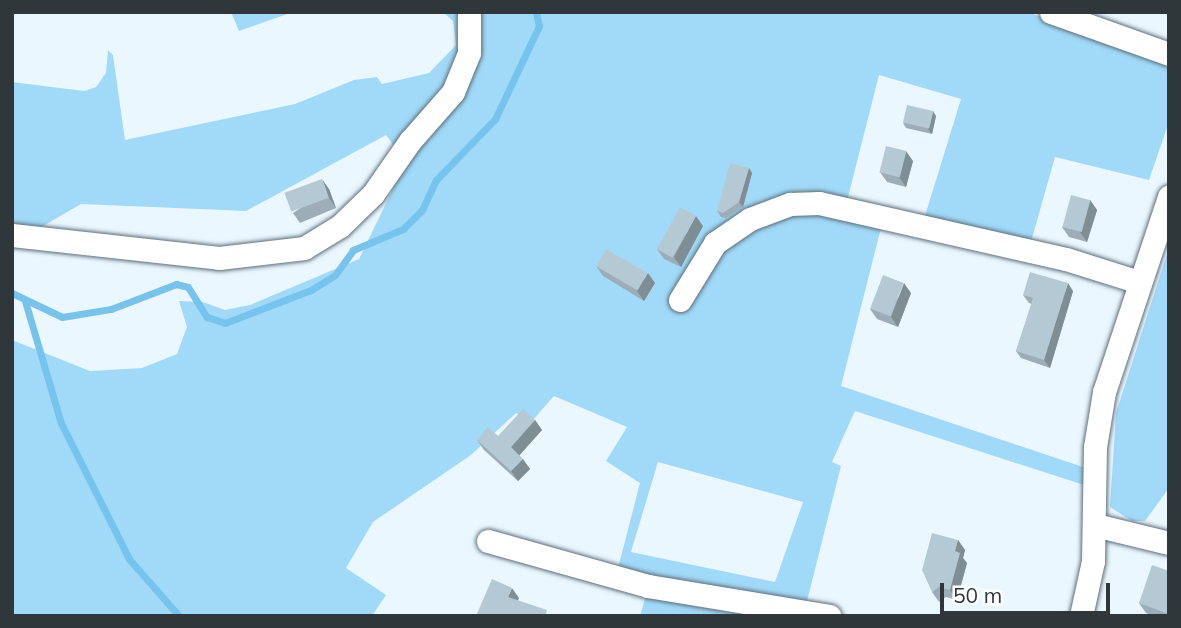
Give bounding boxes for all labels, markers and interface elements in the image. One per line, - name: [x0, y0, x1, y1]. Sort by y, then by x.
- scale bar: [943, 568, 1113, 612]
- text: 50 m: [953, 582, 1002, 608]

